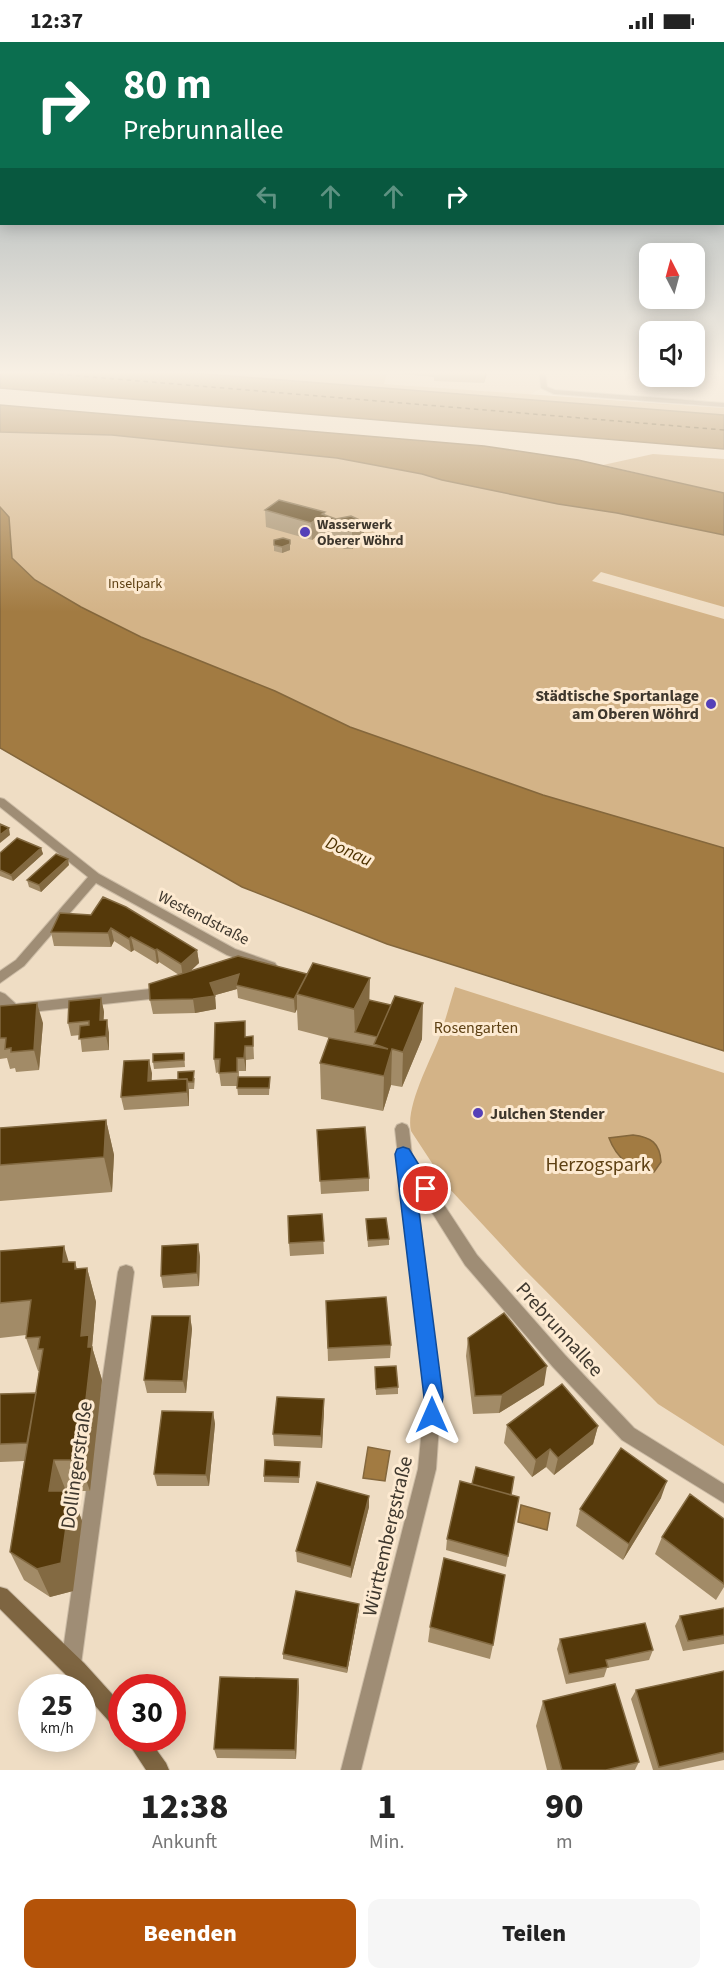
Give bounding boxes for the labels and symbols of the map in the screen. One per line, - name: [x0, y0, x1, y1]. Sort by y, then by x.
- north arrow: [639, 243, 705, 309]
- place label: Wasserwerk Oberer Wöhrd: [317, 515, 404, 551]
- marker: Wasserwerk Oberer Wöhrd: [298, 525, 312, 539]
- park label: Inselpark: [108, 574, 162, 594]
- place label: Städtische Sportanlage am Oberen Wöhrd: [535, 685, 699, 725]
- marker: Städtische Sportanlage am Oberen Wöhrd: [704, 697, 718, 711]
- water label: Donau: [322, 830, 376, 873]
- street label: Westendstraße: [154, 885, 253, 950]
- park label: Rosengarten: [434, 1017, 518, 1039]
- place label: Julchen Stender: [490, 1103, 605, 1125]
- marker: Julchen Stender: [471, 1106, 485, 1120]
- park label: Herzogspark: [545, 1151, 651, 1179]
- pin: [400, 1163, 451, 1214]
- street label: Prebrunnallee: [509, 1276, 609, 1383]
- position arrow: [400, 1383, 464, 1447]
- street label: Dollingerstraße: [54, 1399, 100, 1531]
- street label: Württembergstraße: [356, 1453, 420, 1619]
- speed limit sign: 30: [108, 1674, 186, 1752]

